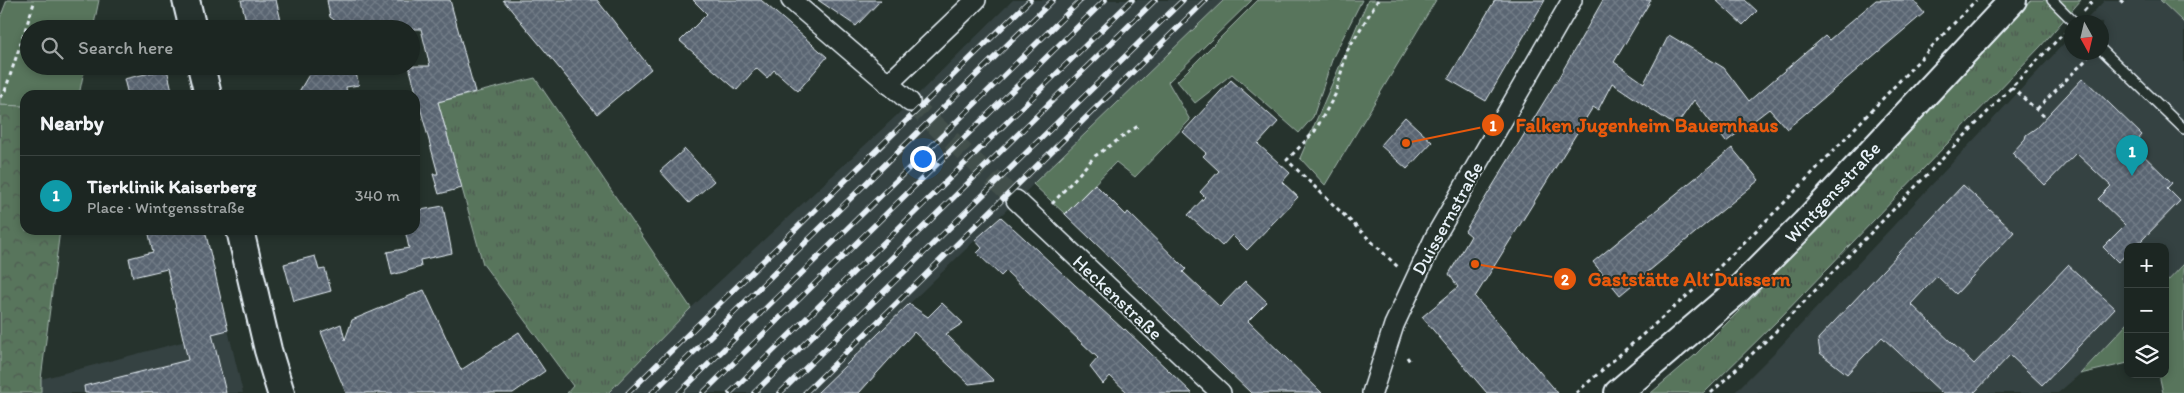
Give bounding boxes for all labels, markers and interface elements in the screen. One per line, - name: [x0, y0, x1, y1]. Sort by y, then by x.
- north arrow: [2064, 15, 2109, 60]
- search box: [20, 20, 420, 75]
- icon: search: [38, 34, 66, 62]
- text: Search here: [78, 36, 173, 59]
- callout: Falken Jugenheim Bauernhaus: [1481, 108, 1788, 143]
- text: Nearby: [40, 110, 104, 135]
- text: Falken Jugenheim Bauernhaus: [1516, 113, 1779, 138]
- text: 1: [1490, 117, 1497, 135]
- pin: 1: [2116, 135, 2148, 176]
- street label: Wintgensstraße: [1780, 137, 1885, 248]
- your location: [910, 146, 936, 172]
- street label: Duissernstraße: [1407, 158, 1488, 279]
- text: Tierklinik Kaiserberg: [87, 175, 256, 198]
- text: 1: [52, 186, 60, 205]
- text: 340 m: [355, 186, 400, 205]
- text: Place · Wintgensstraße: [87, 198, 245, 217]
- map controls: [2124, 243, 2169, 378]
- button: +: [2124, 243, 2169, 288]
- street label: Heckenstraße: [1068, 250, 1167, 345]
- callout: Gaststätte Alt Duissern: [1553, 262, 1800, 297]
- text: Gaststätte Alt Duissern: [1588, 267, 1791, 291]
- text: 2: [1561, 271, 1569, 289]
- button: −: [2124, 288, 2169, 333]
- button: layers: [2124, 333, 2169, 378]

